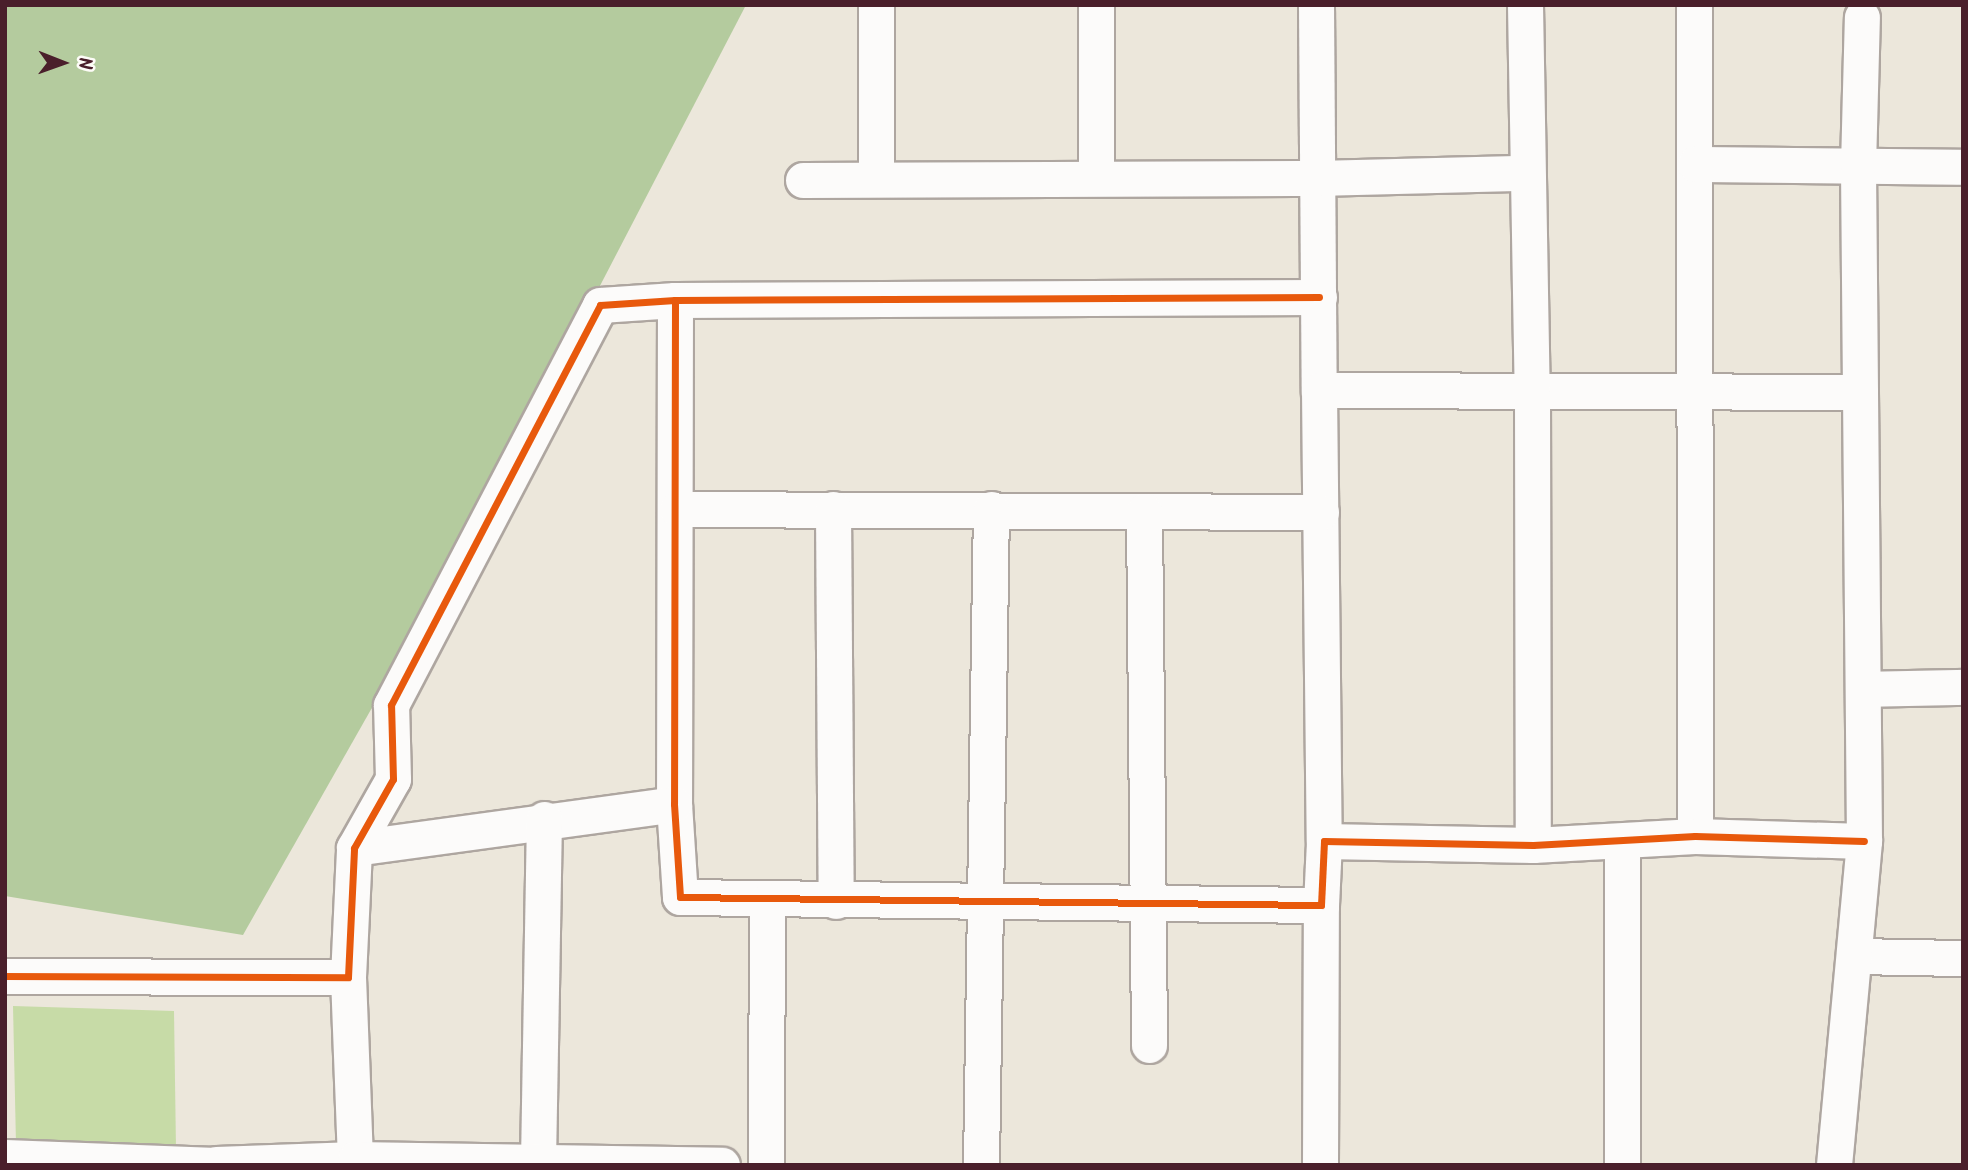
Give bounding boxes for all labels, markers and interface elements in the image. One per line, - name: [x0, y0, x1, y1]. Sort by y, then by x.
- north arrow: [28, 28, 98, 98]
- text: N: [69, 57, 99, 70]

